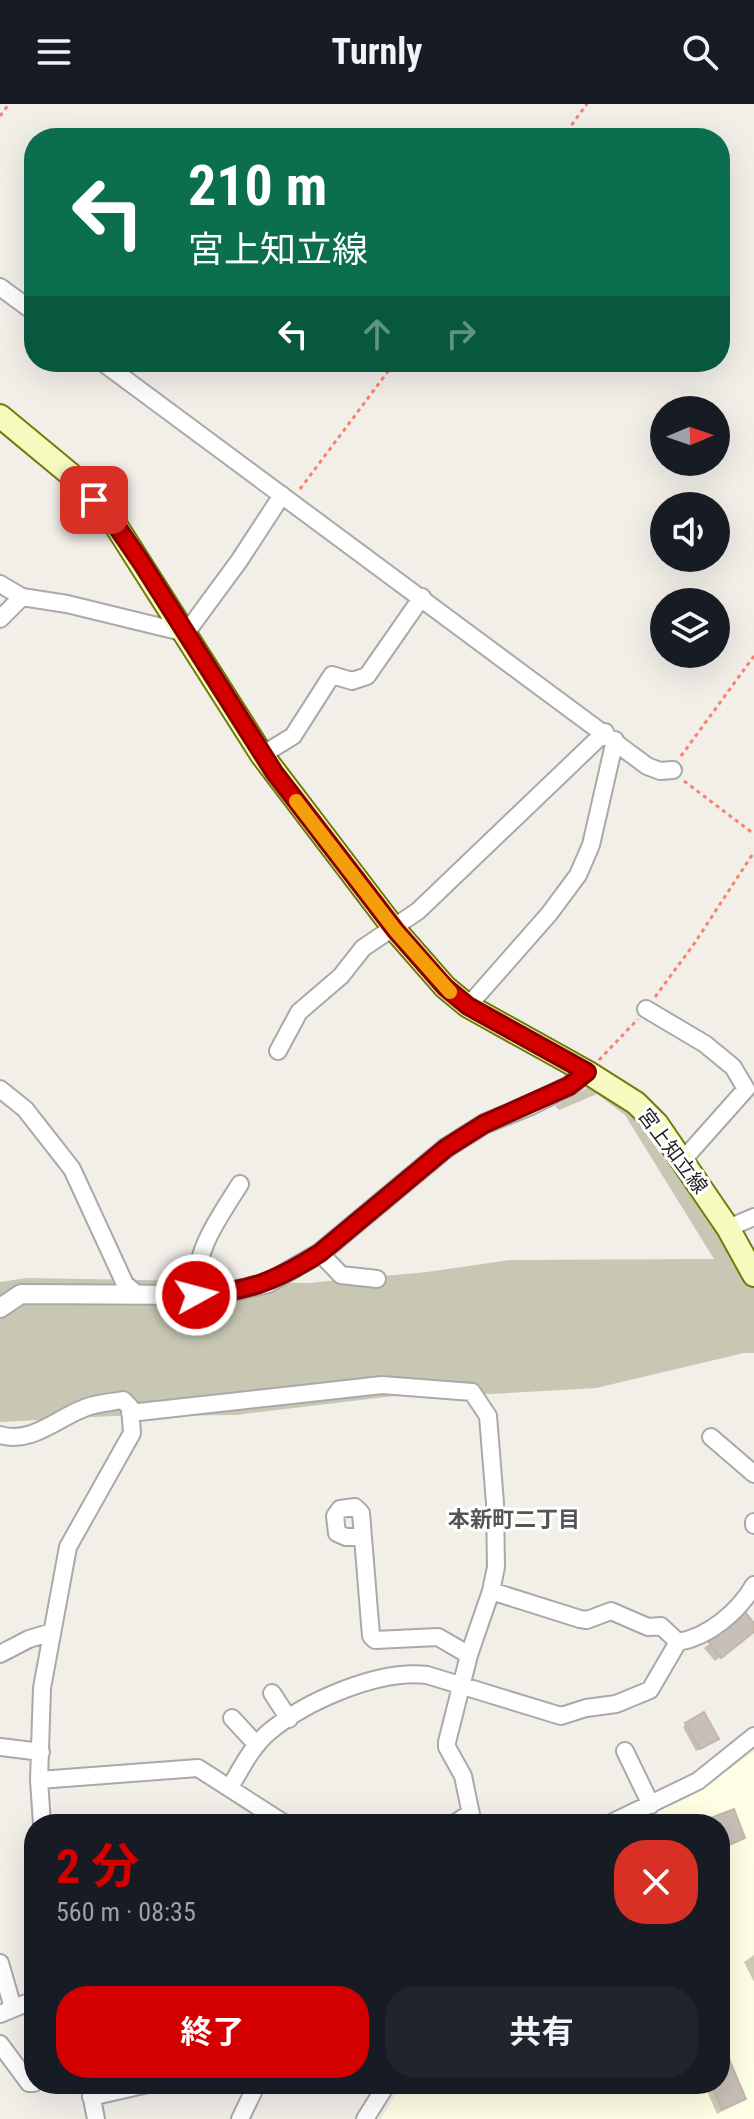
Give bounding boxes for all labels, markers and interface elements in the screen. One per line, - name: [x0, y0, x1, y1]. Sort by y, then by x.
- icon: menu: [32, 30, 76, 74]
- icon: search: [678, 30, 722, 74]
- text: Turnly: [332, 31, 422, 73]
- text: 210 m: [188, 153, 327, 219]
- icon: left: [56, 160, 160, 264]
- text: 宮上知立線: [188, 229, 368, 271]
- icon: left: [271, 312, 315, 356]
- icon: ahead: [355, 312, 399, 356]
- icon: right: [439, 312, 483, 356]
- north arrow: [650, 396, 730, 476]
- map controls: [650, 396, 730, 668]
- pin: [60, 466, 128, 534]
- icon: arrive: [72, 478, 116, 522]
- button: sound: [650, 492, 730, 572]
- button: layers: [650, 588, 730, 668]
- street label: 宮上知立線: [633, 1104, 713, 1198]
- position arrow: [154, 1253, 238, 1337]
- district label: 本新町二丁目: [448, 1507, 580, 1532]
- text: 2 分: [56, 1838, 139, 1895]
- button: close: [614, 1840, 698, 1924]
- text: 560 m · 08:35: [56, 1897, 196, 1927]
- button: 終了: [56, 1986, 369, 2078]
- button: 共有: [385, 1986, 698, 2078]

